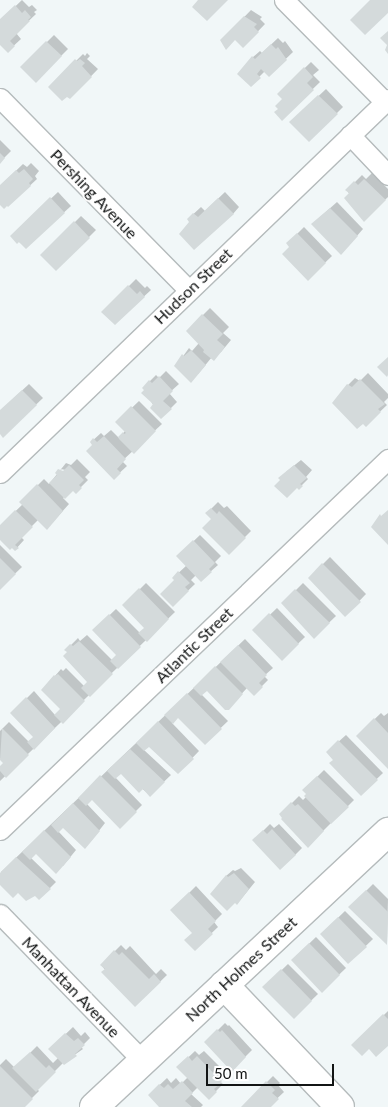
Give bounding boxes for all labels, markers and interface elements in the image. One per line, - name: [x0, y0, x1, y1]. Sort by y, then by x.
- street label: Pershing Avenue: [46, 145, 142, 243]
- street label: Hudson Street: [150, 244, 236, 328]
- street label: Atlantic Street: [151, 603, 237, 687]
- street label: North Holmes Street: [181, 912, 301, 1026]
- street label: Manhattan Avenue: [18, 932, 124, 1042]
- scale bar: [208, 1054, 336, 1086]
- text: 50 m: [214, 1064, 248, 1082]

